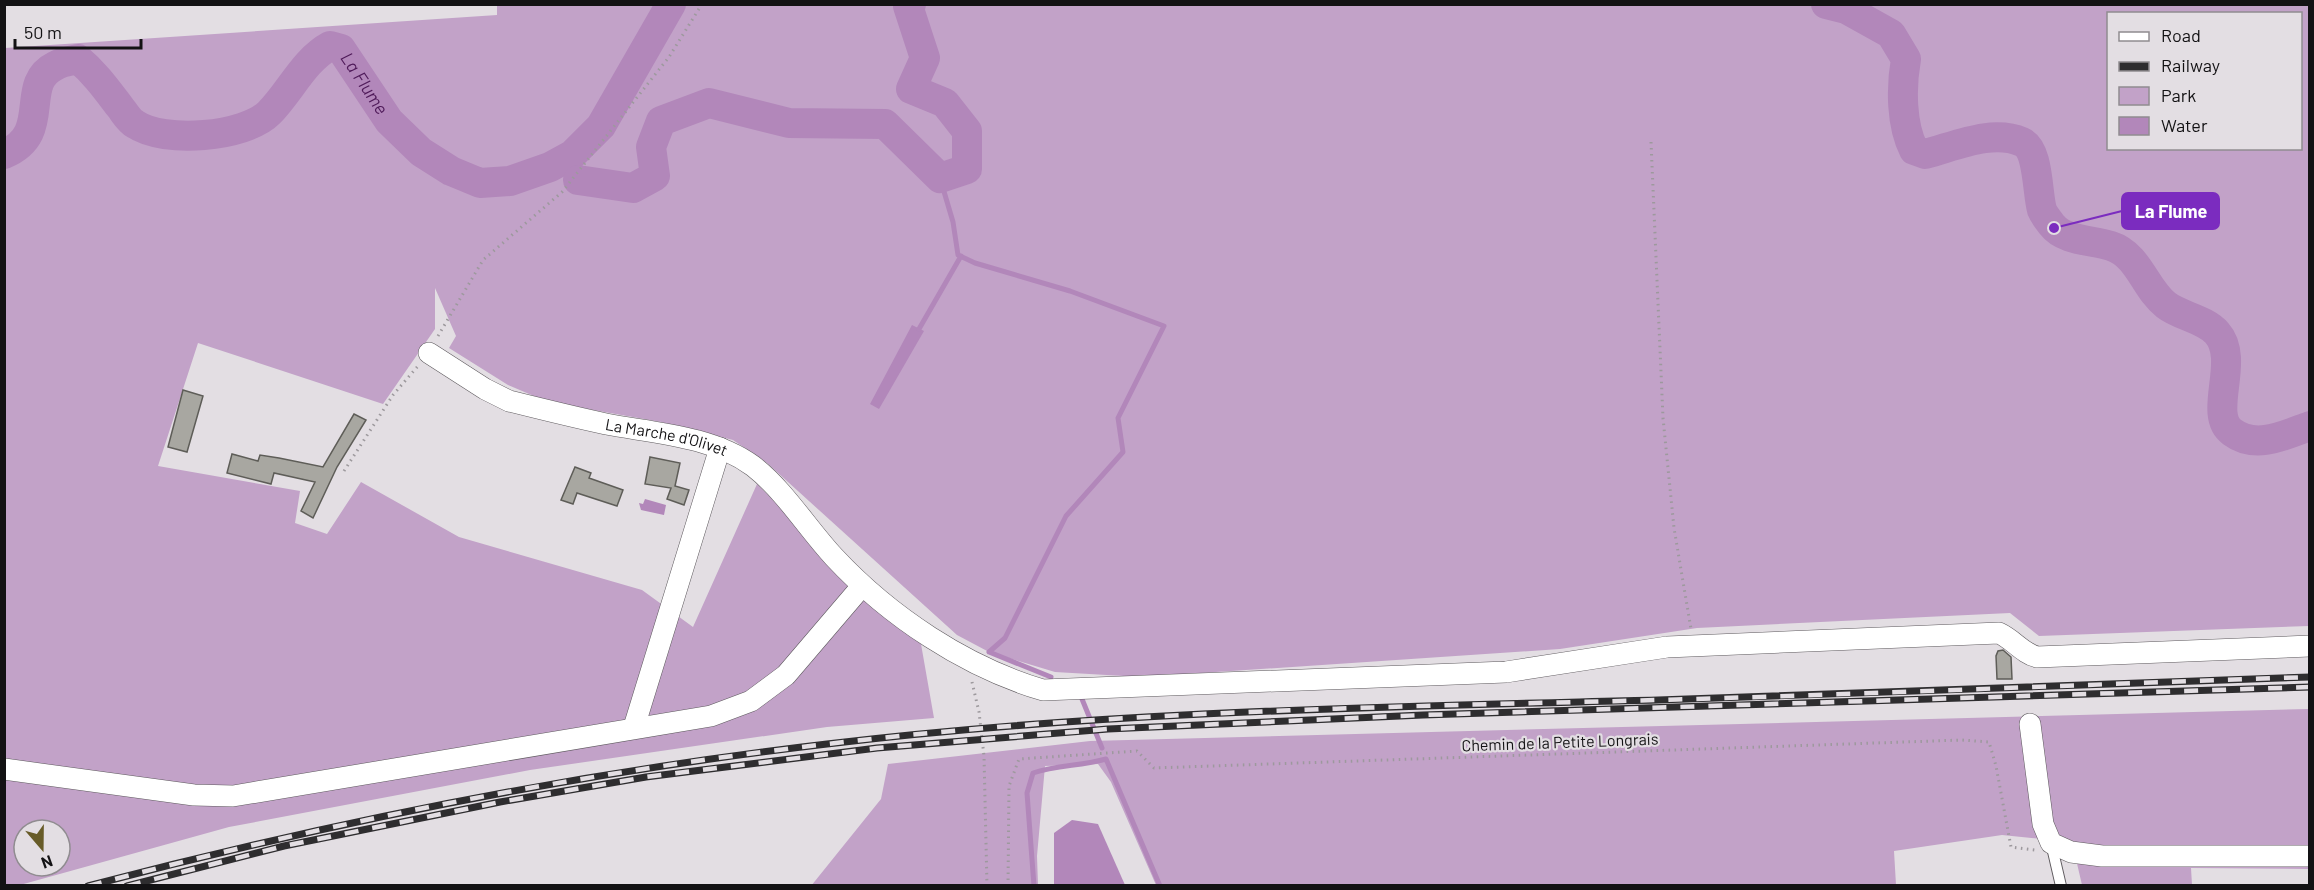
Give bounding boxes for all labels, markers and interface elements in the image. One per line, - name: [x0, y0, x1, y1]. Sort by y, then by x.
- scale bar: [15, 12, 141, 50]
- legend: [2107, 12, 2302, 150]
- text: 50 m: [24, 21, 62, 43]
- text: Road: [2161, 24, 2201, 46]
- water label: La Flume: [336, 48, 393, 118]
- text: Railway: [2161, 54, 2220, 76]
- text: Park: [2161, 84, 2196, 106]
- text: Water: [2161, 114, 2208, 136]
- callout: La Flume: [2122, 193, 2219, 229]
- text: La Flume: [2135, 200, 2207, 222]
- street label: La Marche d'Olivet: [604, 414, 731, 459]
- street label: Chemin de la Petite Longrais: [1461, 729, 1659, 754]
- north arrow: [12, 818, 72, 878]
- text: N: [39, 852, 56, 873]

